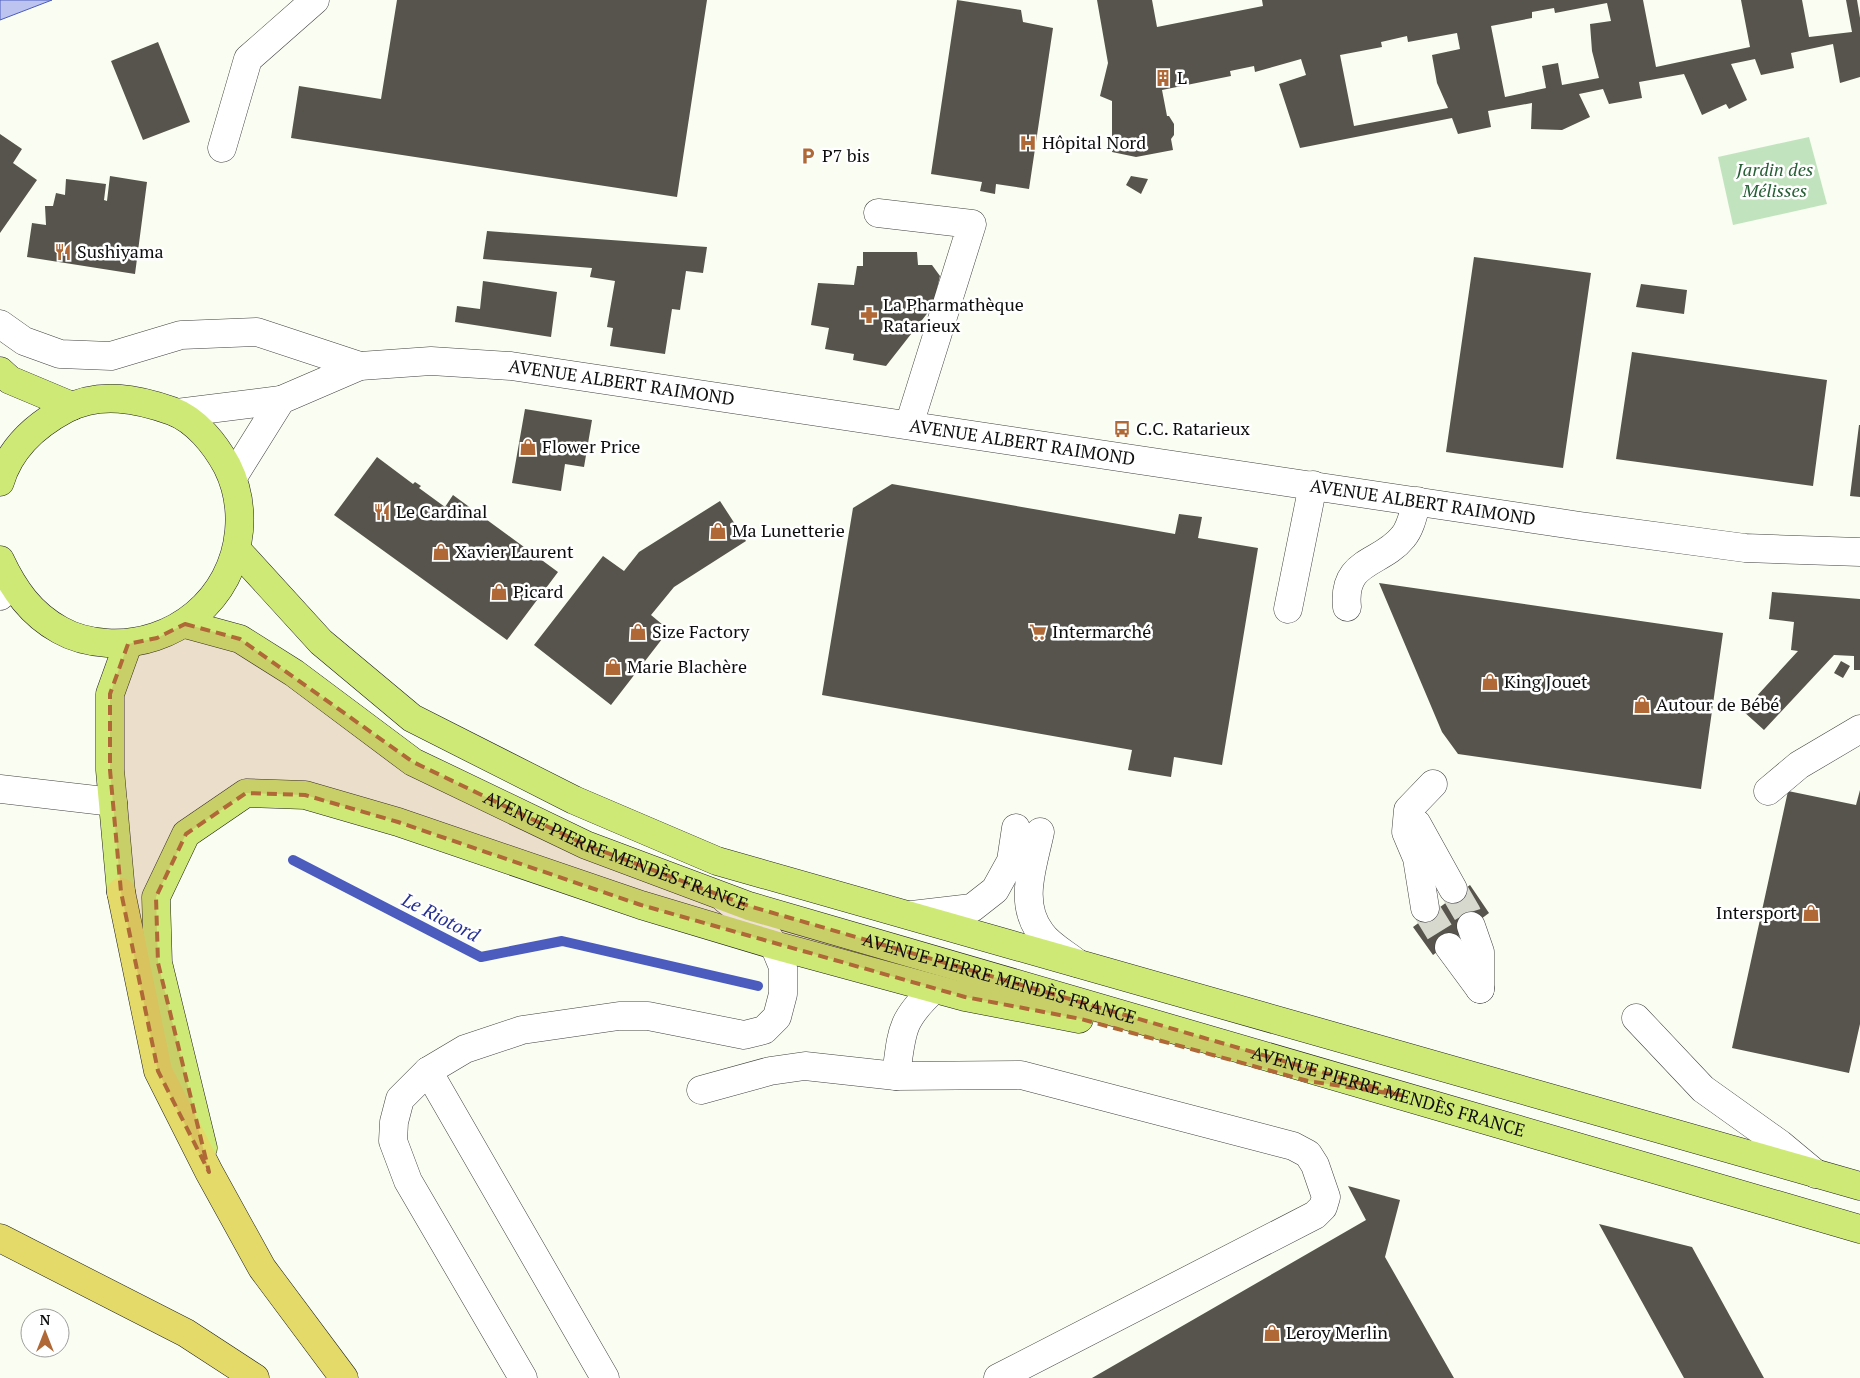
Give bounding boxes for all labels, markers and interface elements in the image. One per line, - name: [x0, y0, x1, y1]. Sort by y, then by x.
- place label: L: [1177, 65, 1187, 89]
- building icon: L: [1153, 68, 1173, 88]
- place label: Hôpital Nord: [1042, 130, 1146, 154]
- hospital icon: Hôpital Nord: [1018, 133, 1038, 153]
- place label: P7 bis: [822, 143, 870, 167]
- parking icon: P7 bis: [798, 146, 818, 166]
- park label: Jardin des Mélisses: [1736, 157, 1813, 202]
- place label: Sushiyama: [77, 239, 164, 263]
- restaurant icon: Sushiyama: [53, 242, 73, 262]
- place label: La Pharmathèque Ratarieux: [883, 292, 1024, 337]
- pharmacy icon: La Pharmathèque Ratarieux: [859, 305, 879, 325]
- street label: AVENUE ALBERT RAIMOND: [507, 353, 736, 410]
- street label: AVENUE ALBERT RAIMOND: [908, 413, 1137, 470]
- place label: C.C. Ratarieux: [1136, 416, 1250, 440]
- bus stop icon: C.C. Ratarieux: [1112, 419, 1132, 439]
- place label: Flower Price: [542, 434, 640, 458]
- shop icon: Flower Price: [518, 437, 538, 457]
- street label: AVENUE ALBERT RAIMOND: [1308, 473, 1537, 530]
- place label: Le Cardinal: [396, 499, 488, 523]
- restaurant icon: Le Cardinal: [372, 502, 392, 522]
- place label: Ma Lunetterie: [732, 518, 845, 542]
- shop icon: Ma Lunetterie: [708, 521, 728, 541]
- place label: Xavier Laurent: [455, 539, 574, 563]
- shop icon: Xavier Laurent: [431, 542, 451, 562]
- place label: Picard: [513, 579, 564, 603]
- shop icon: Picard: [489, 582, 509, 602]
- place label: Size Factory: [652, 619, 750, 643]
- place label: Intermarché: [1052, 619, 1151, 643]
- shop icon: Size Factory: [628, 622, 648, 642]
- supermarket icon: Intermarché: [1028, 622, 1048, 642]
- place label: Marie Blachère: [627, 654, 747, 678]
- shop icon: Marie Blachère: [603, 657, 623, 677]
- place label: King Jouet: [1504, 669, 1588, 693]
- shop icon: King Jouet: [1480, 672, 1500, 692]
- place label: Autour de Bébé: [1656, 692, 1779, 716]
- shop icon: Autour de Bébé: [1632, 695, 1652, 715]
- street label: AVENUE PIERRE MENDÈS FRANCE: [480, 785, 751, 916]
- water label: Le Riotord: [397, 886, 485, 947]
- place label: Intersport: [1716, 900, 1797, 924]
- shop icon: Intersport: [1801, 903, 1821, 923]
- street label: AVENUE PIERRE MENDÈS FRANCE: [860, 927, 1139, 1029]
- street label: AVENUE PIERRE MENDÈS FRANCE: [1249, 1040, 1528, 1142]
- north arrow: [20, 1308, 70, 1358]
- text: N: [40, 1310, 51, 1329]
- place label: Leroy Merlin: [1286, 1320, 1388, 1344]
- shop icon: Leroy Merlin: [1262, 1323, 1282, 1343]

